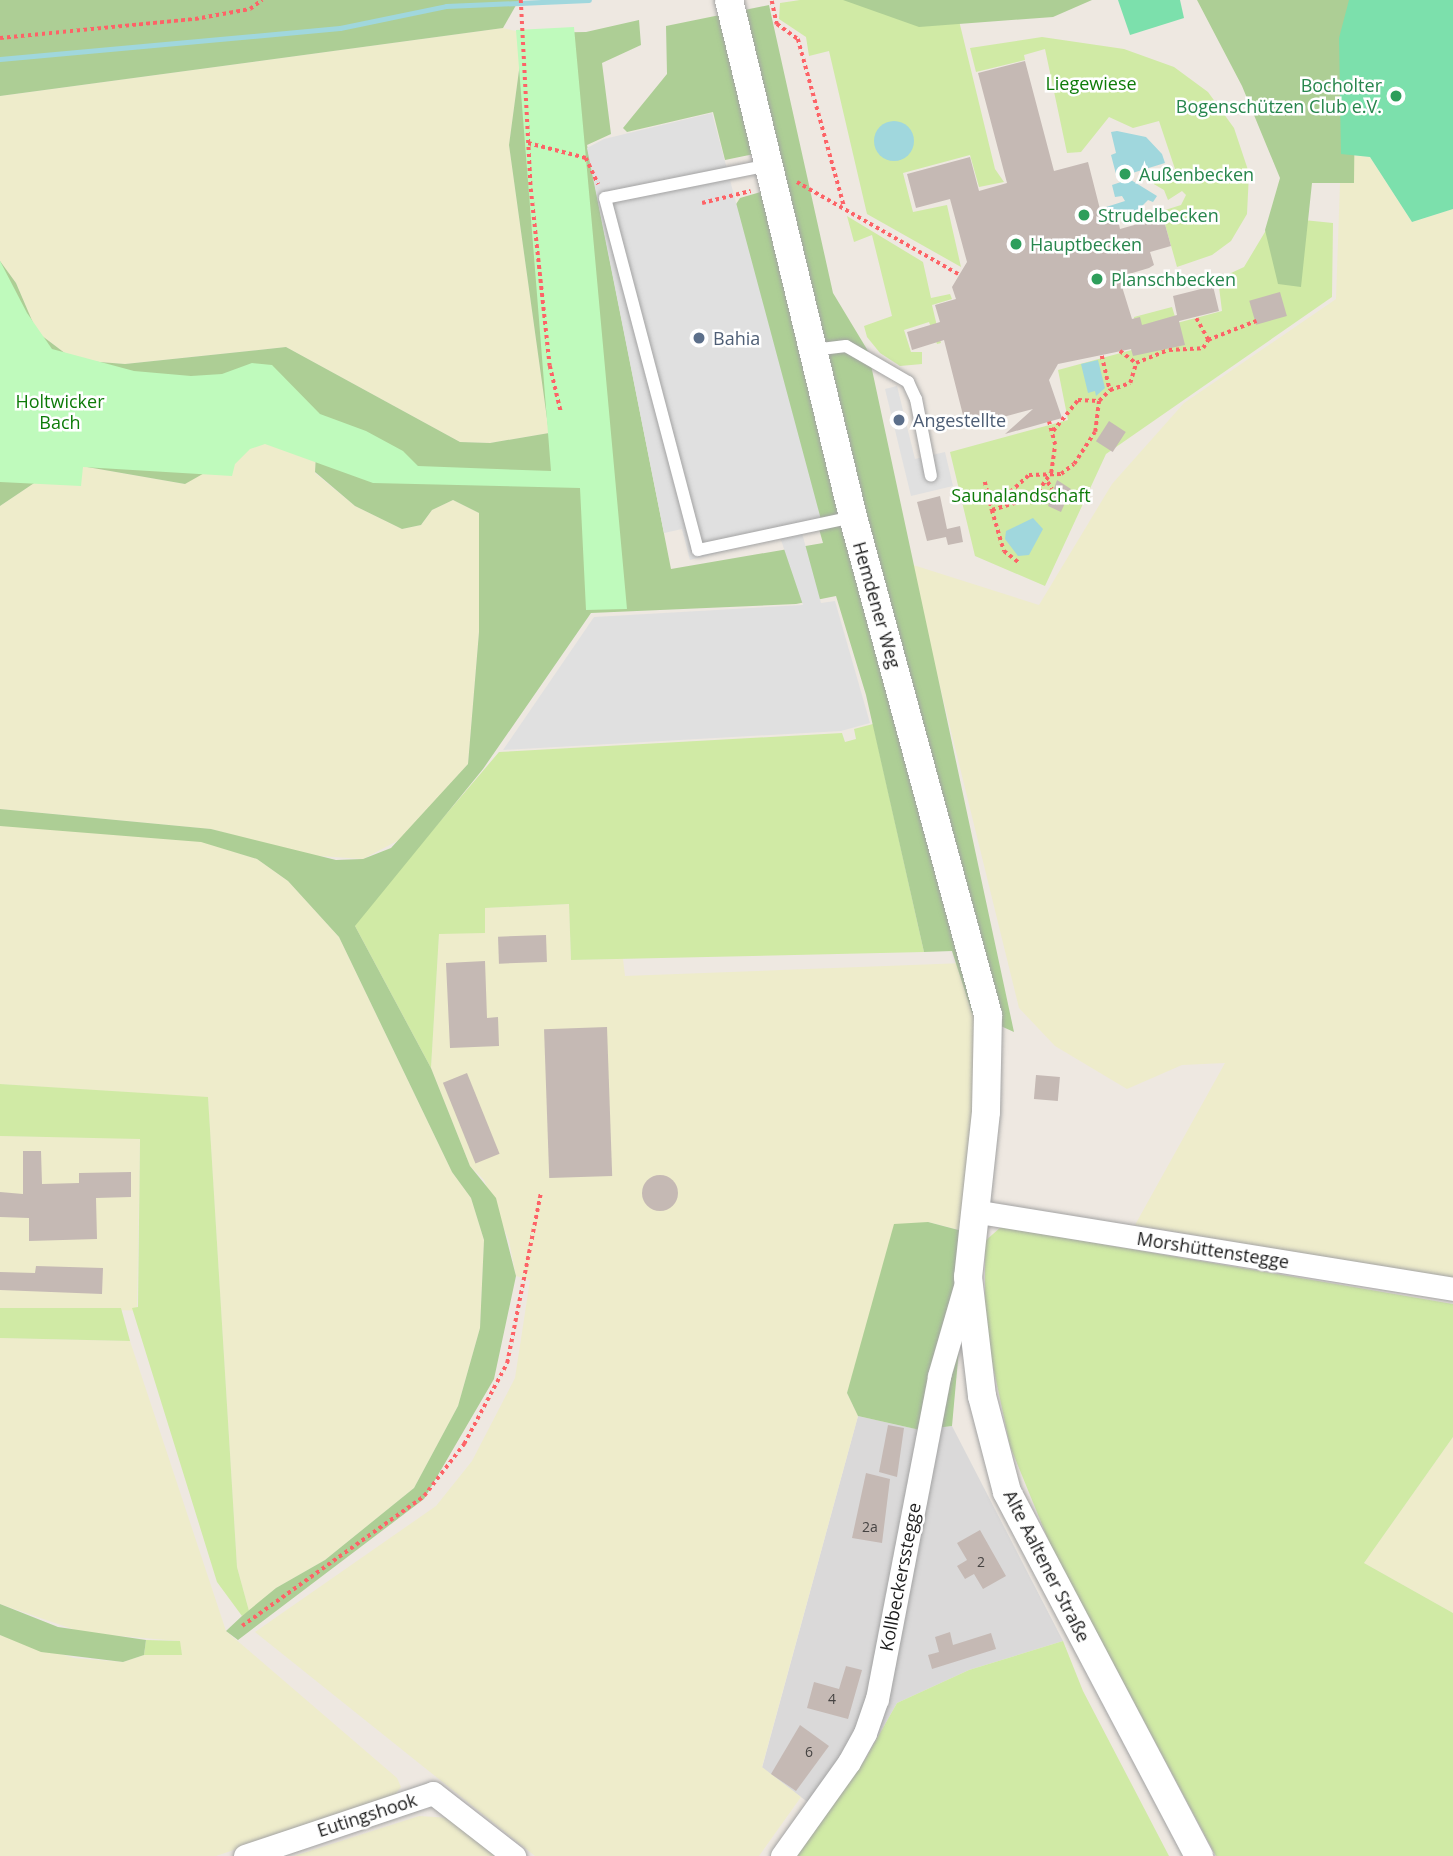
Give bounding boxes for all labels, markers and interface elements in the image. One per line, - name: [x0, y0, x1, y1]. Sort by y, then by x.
- park label: Liegewiese: [1045, 72, 1137, 94]
- place label: Bocholter Bogenschützen Club e.V.: [1176, 75, 1382, 118]
- marker: Bocholter Bogenschützen Club e.V.: [1388, 88, 1404, 104]
- place label: Außenbecken: [1139, 163, 1254, 185]
- marker: Außenbecken: [1117, 166, 1133, 182]
- place label: Strudelbecken: [1098, 204, 1219, 226]
- marker: Strudelbecken: [1076, 207, 1092, 223]
- place label: Hauptbecken: [1030, 233, 1142, 255]
- marker: Hauptbecken: [1008, 236, 1024, 252]
- place label: Planschbecken: [1111, 268, 1236, 290]
- marker: Planschbecken: [1089, 271, 1105, 287]
- place label: Bahia: [713, 327, 760, 349]
- marker: Bahia: [691, 330, 707, 346]
- park label: Holtwicker Bach: [15, 391, 105, 434]
- place label: Angestellte: [913, 409, 1006, 431]
- marker: Angestellte: [891, 412, 907, 428]
- park label: Saunalandschaft: [951, 484, 1091, 506]
- street label: Hemdener Weg: [849, 539, 905, 671]
- street label: Morshüttenstegge: [1135, 1227, 1291, 1273]
- street label: Alte Aaltener Straße: [999, 1486, 1095, 1646]
- street label: Kollbeckersstegge: [875, 1501, 925, 1653]
- house number: 2a: [862, 1519, 878, 1535]
- house number: 2: [977, 1554, 985, 1570]
- house number: 4: [828, 1691, 836, 1707]
- house number: 6: [805, 1744, 813, 1760]
- street label: Eutingshook: [314, 1789, 420, 1841]

